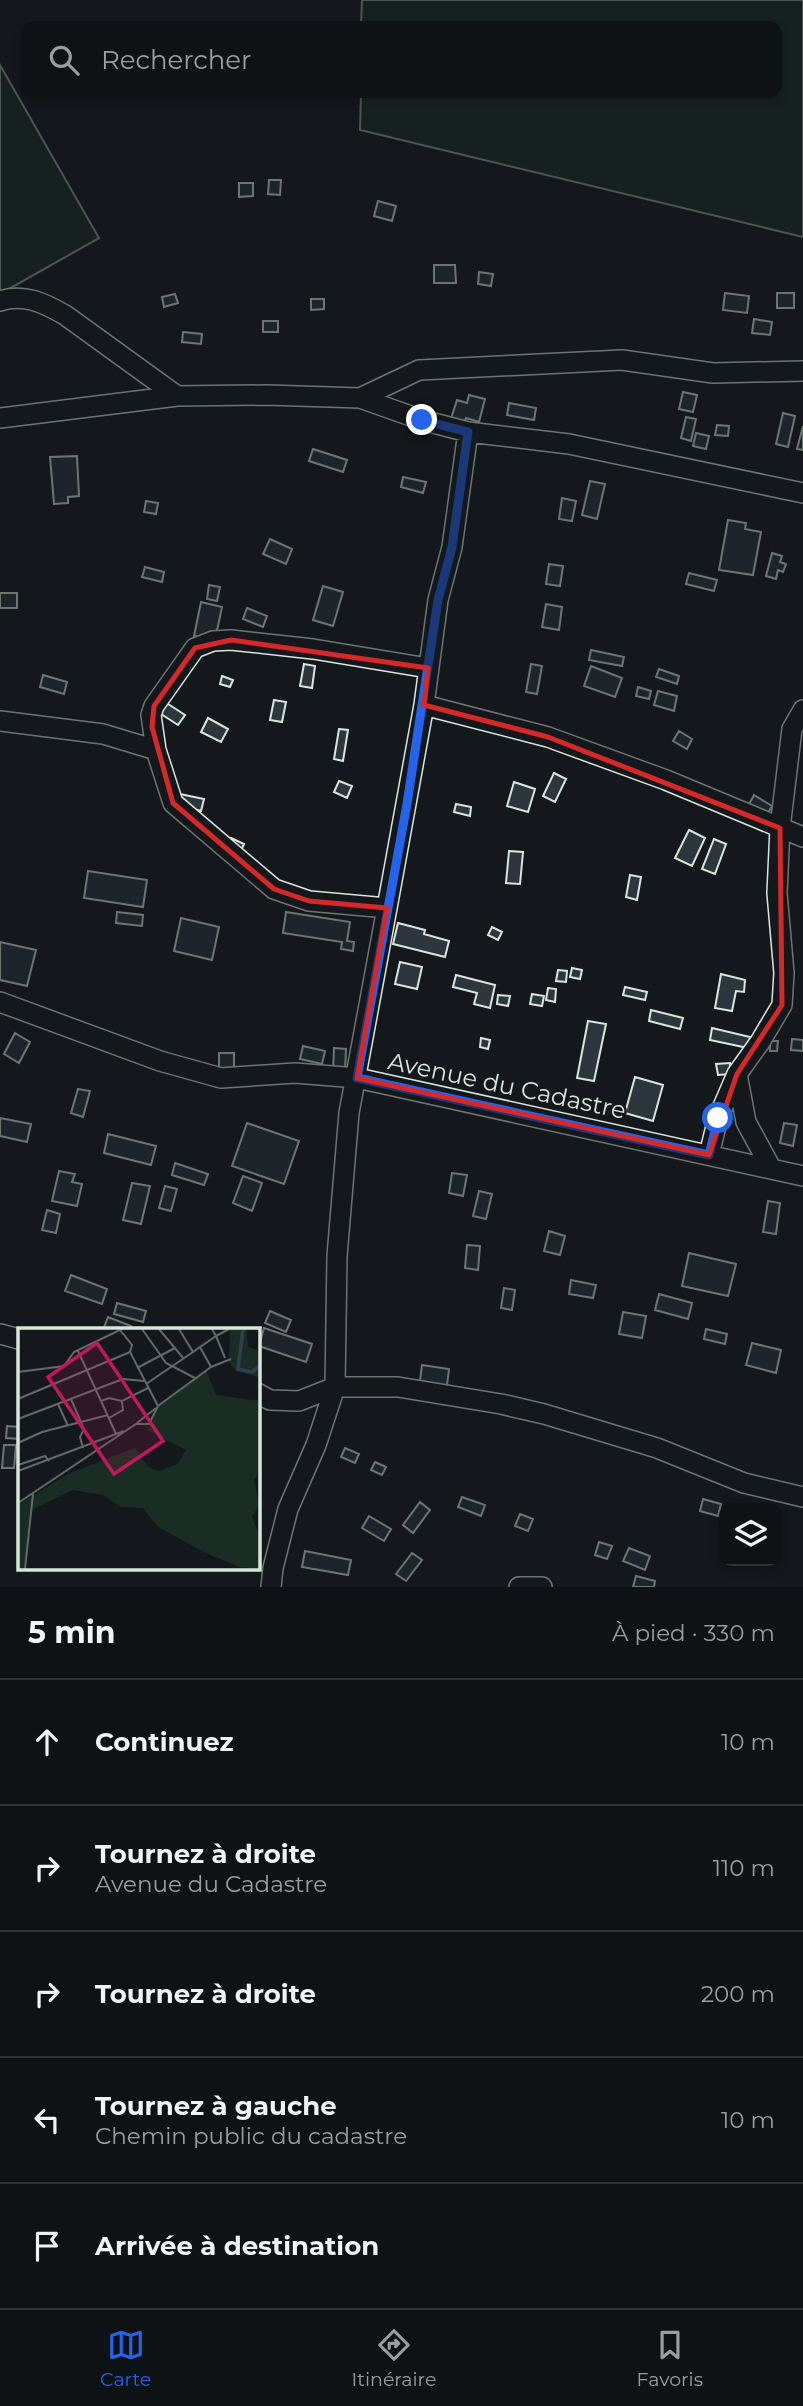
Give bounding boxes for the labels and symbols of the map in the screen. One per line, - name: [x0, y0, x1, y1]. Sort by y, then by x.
- route end: [406, 404, 437, 435]
- street label: Avenue du Cadastre: [386, 1046, 629, 1125]
- route start: [702, 1102, 733, 1133]
- inset map: [18, 1328, 259, 1570]

